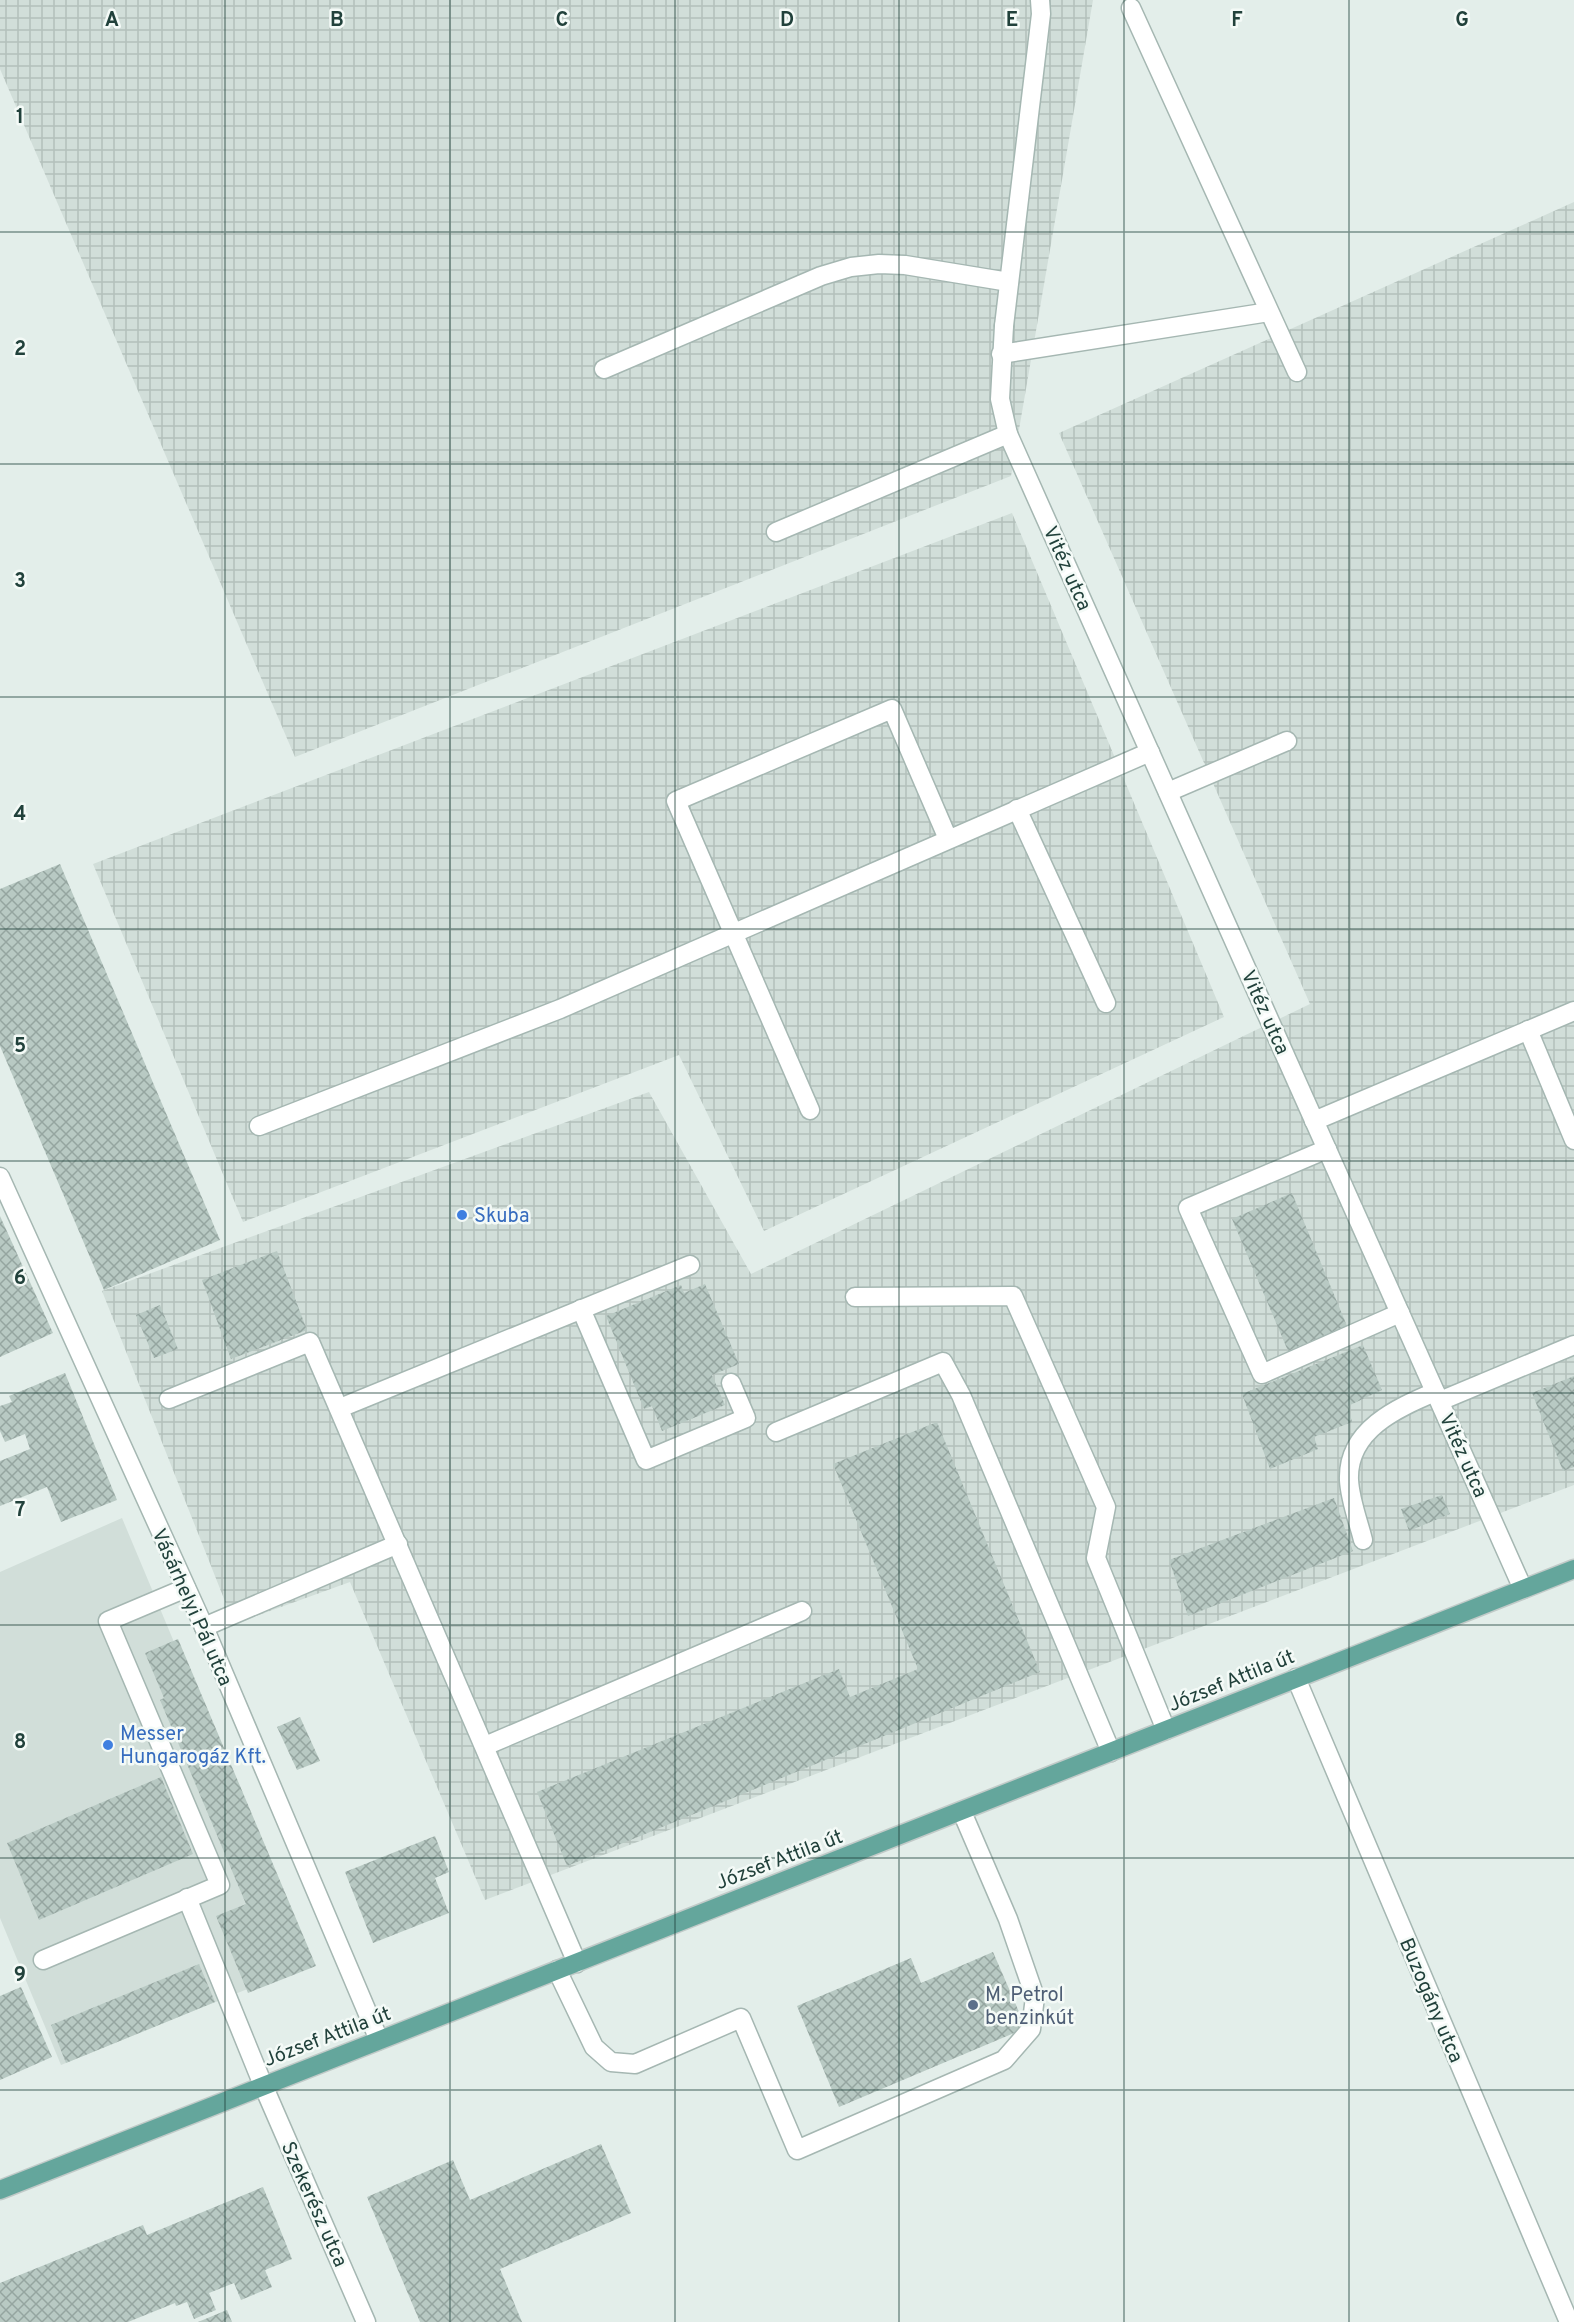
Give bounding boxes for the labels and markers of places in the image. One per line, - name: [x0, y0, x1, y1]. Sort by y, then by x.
- place label: Skuba: [474, 1204, 530, 1230]
- marker: Skuba: [455, 1208, 469, 1222]
- place label: Messer Hungarogáz Kft.: [120, 1722, 266, 1771]
- marker: Messer Hungarogáz Kft.: [101, 1738, 115, 1752]
- place label: M. Petrol benzinkút: [985, 1983, 1074, 2032]
- marker: M. Petrol benzinkút: [966, 1998, 980, 2012]

